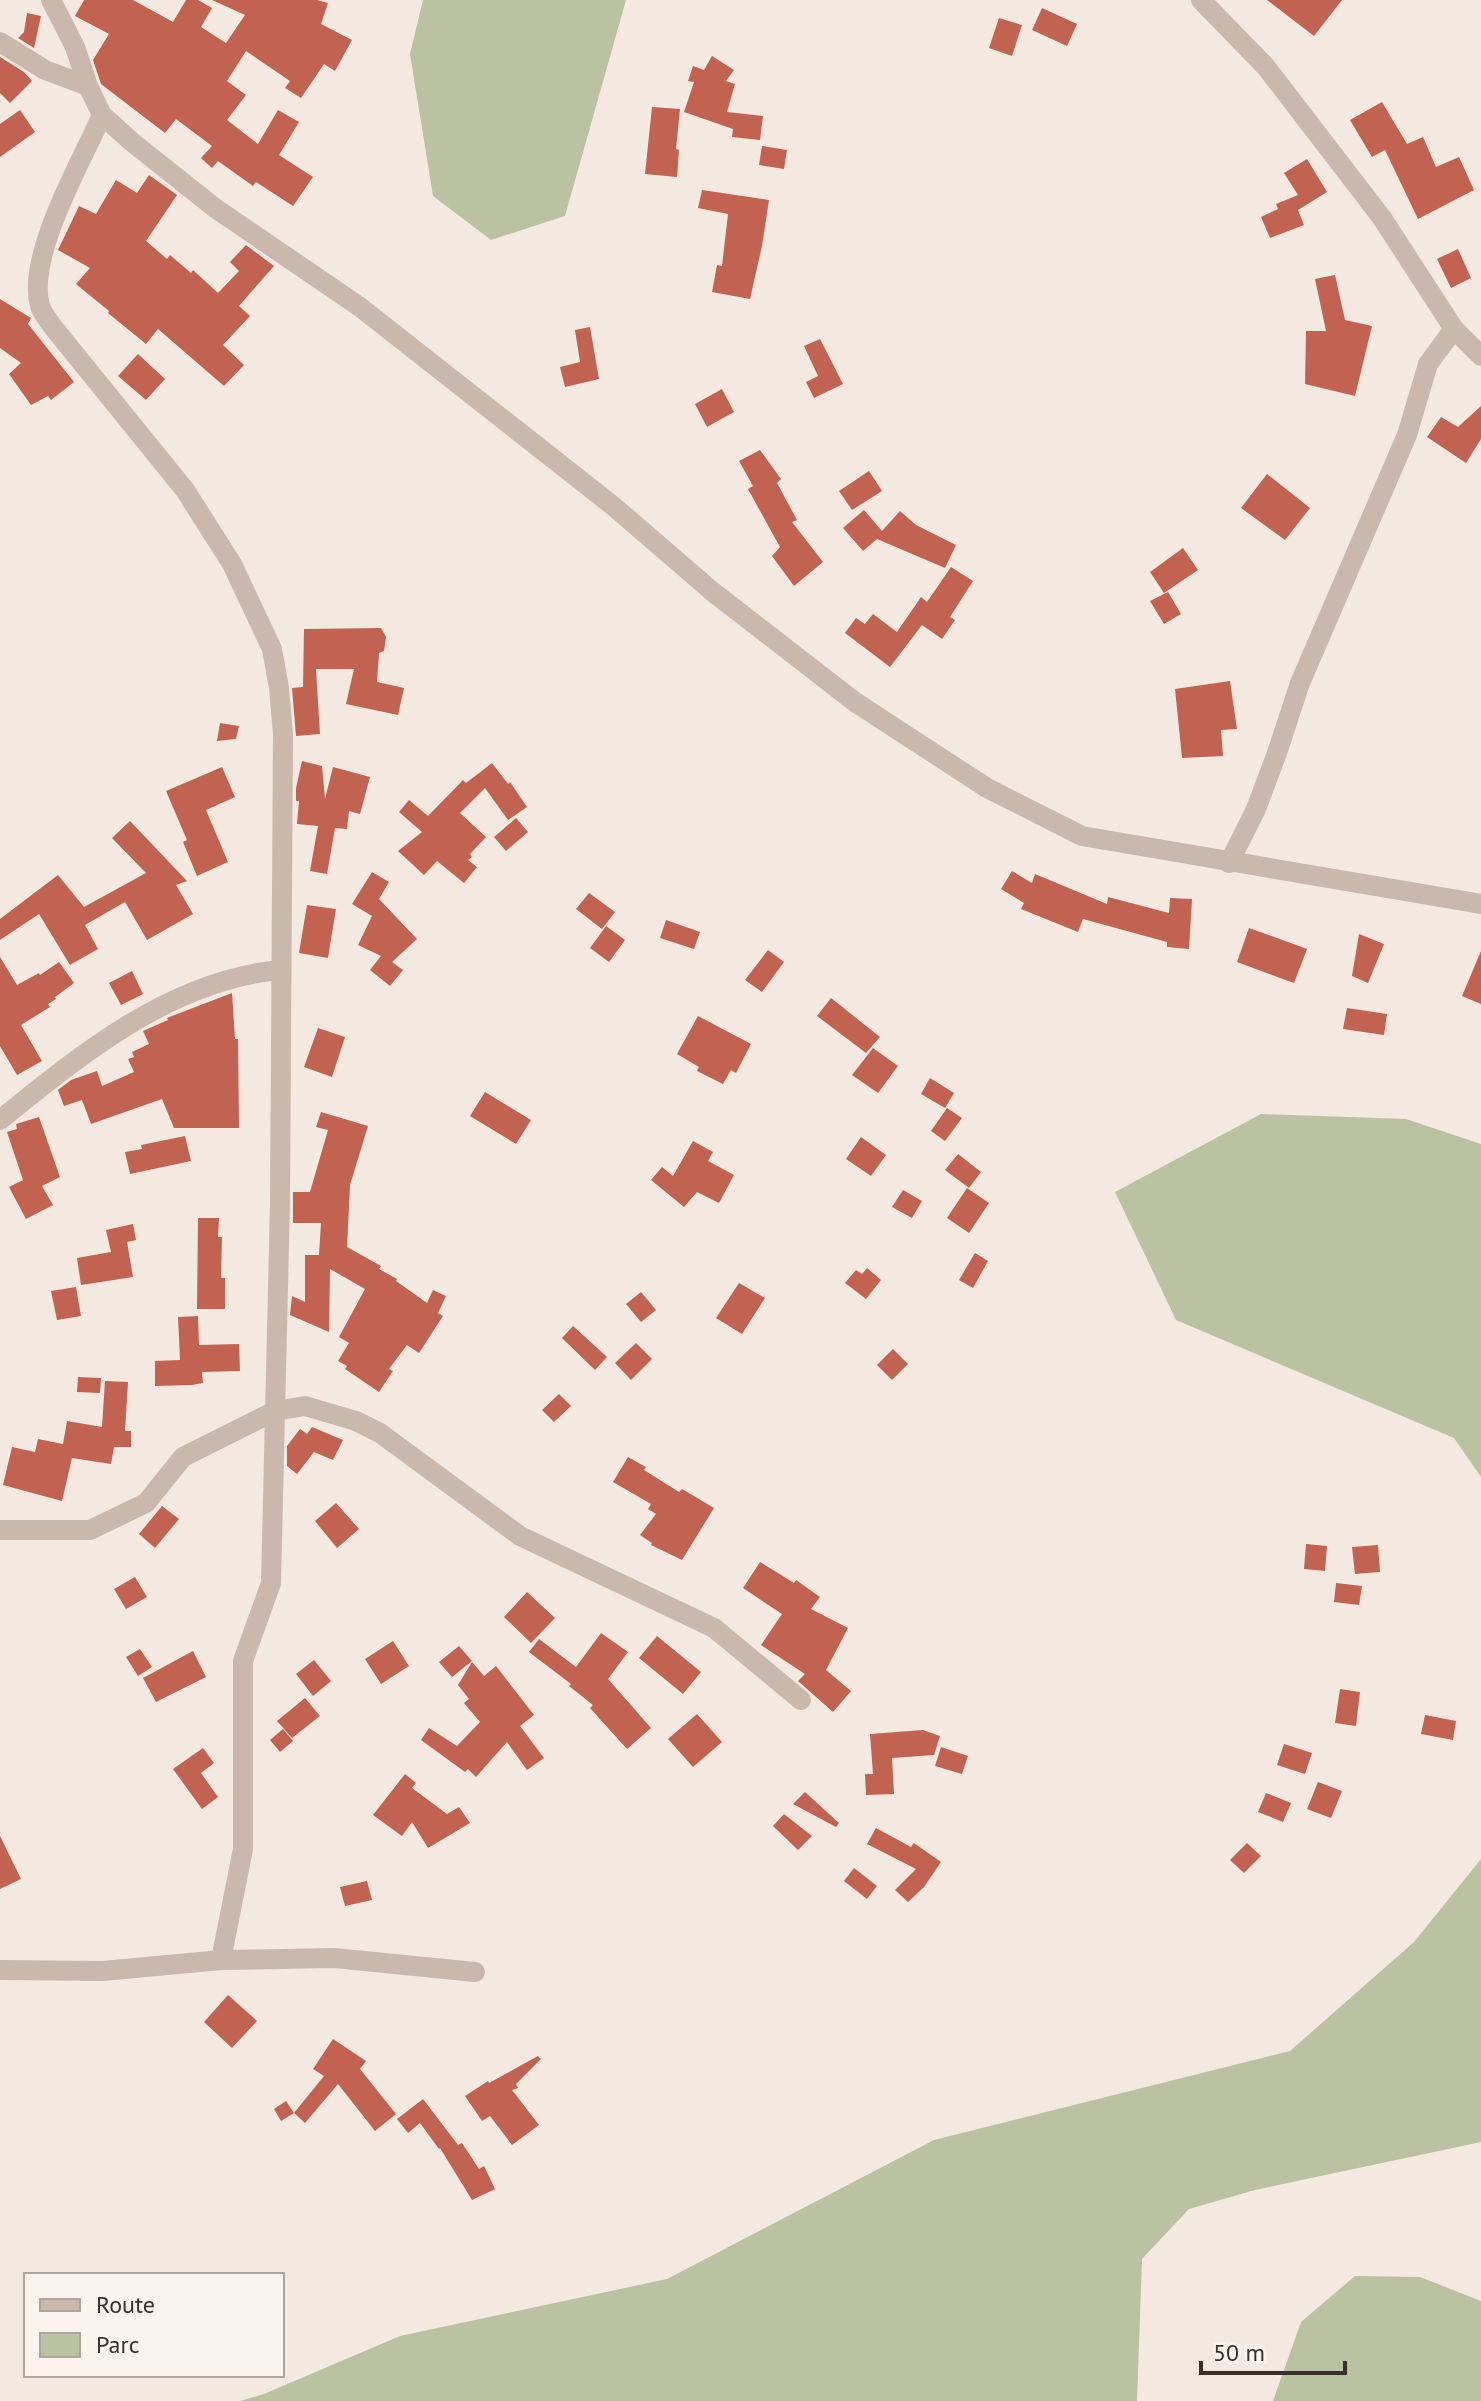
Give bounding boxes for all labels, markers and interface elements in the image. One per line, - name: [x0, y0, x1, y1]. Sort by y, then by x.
- legend: [24, 2273, 284, 2377]
- text: Route: [96, 2289, 155, 2320]
- scale bar: [1201, 2325, 1345, 2375]
- text: Parc: [96, 2329, 140, 2360]
- text: 50 m: [1213, 2337, 1265, 2368]

